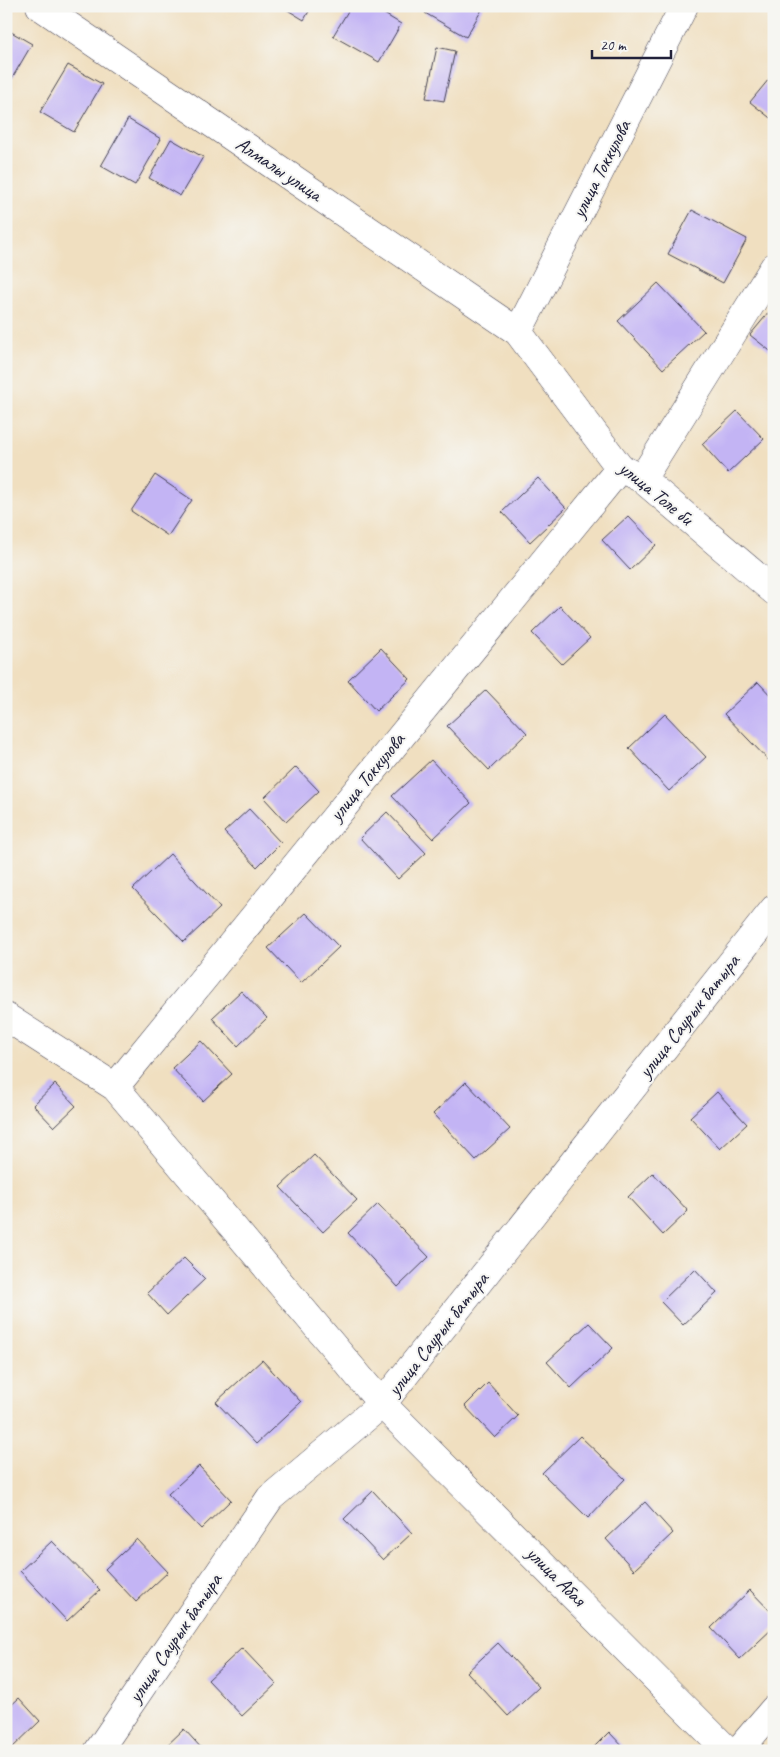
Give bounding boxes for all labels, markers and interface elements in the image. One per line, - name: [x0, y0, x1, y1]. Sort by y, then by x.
- scale bar: [592, 28, 671, 60]
- text: 20 m: [600, 36, 627, 55]
- street label: улица Токкулова: [565, 115, 637, 223]
- street label: Алмалы улица: [231, 131, 328, 208]
- street label: улица Толе би: [613, 455, 700, 532]
- street label: улица Токкулова: [323, 727, 411, 827]
- street label: улица Саурык батыра: [632, 948, 746, 1084]
- street label: улица Саурык батыра: [381, 1266, 495, 1402]
- street label: улица Абая: [520, 1540, 592, 1612]
- street label: улица Саурык батыра: [122, 1568, 228, 1708]

